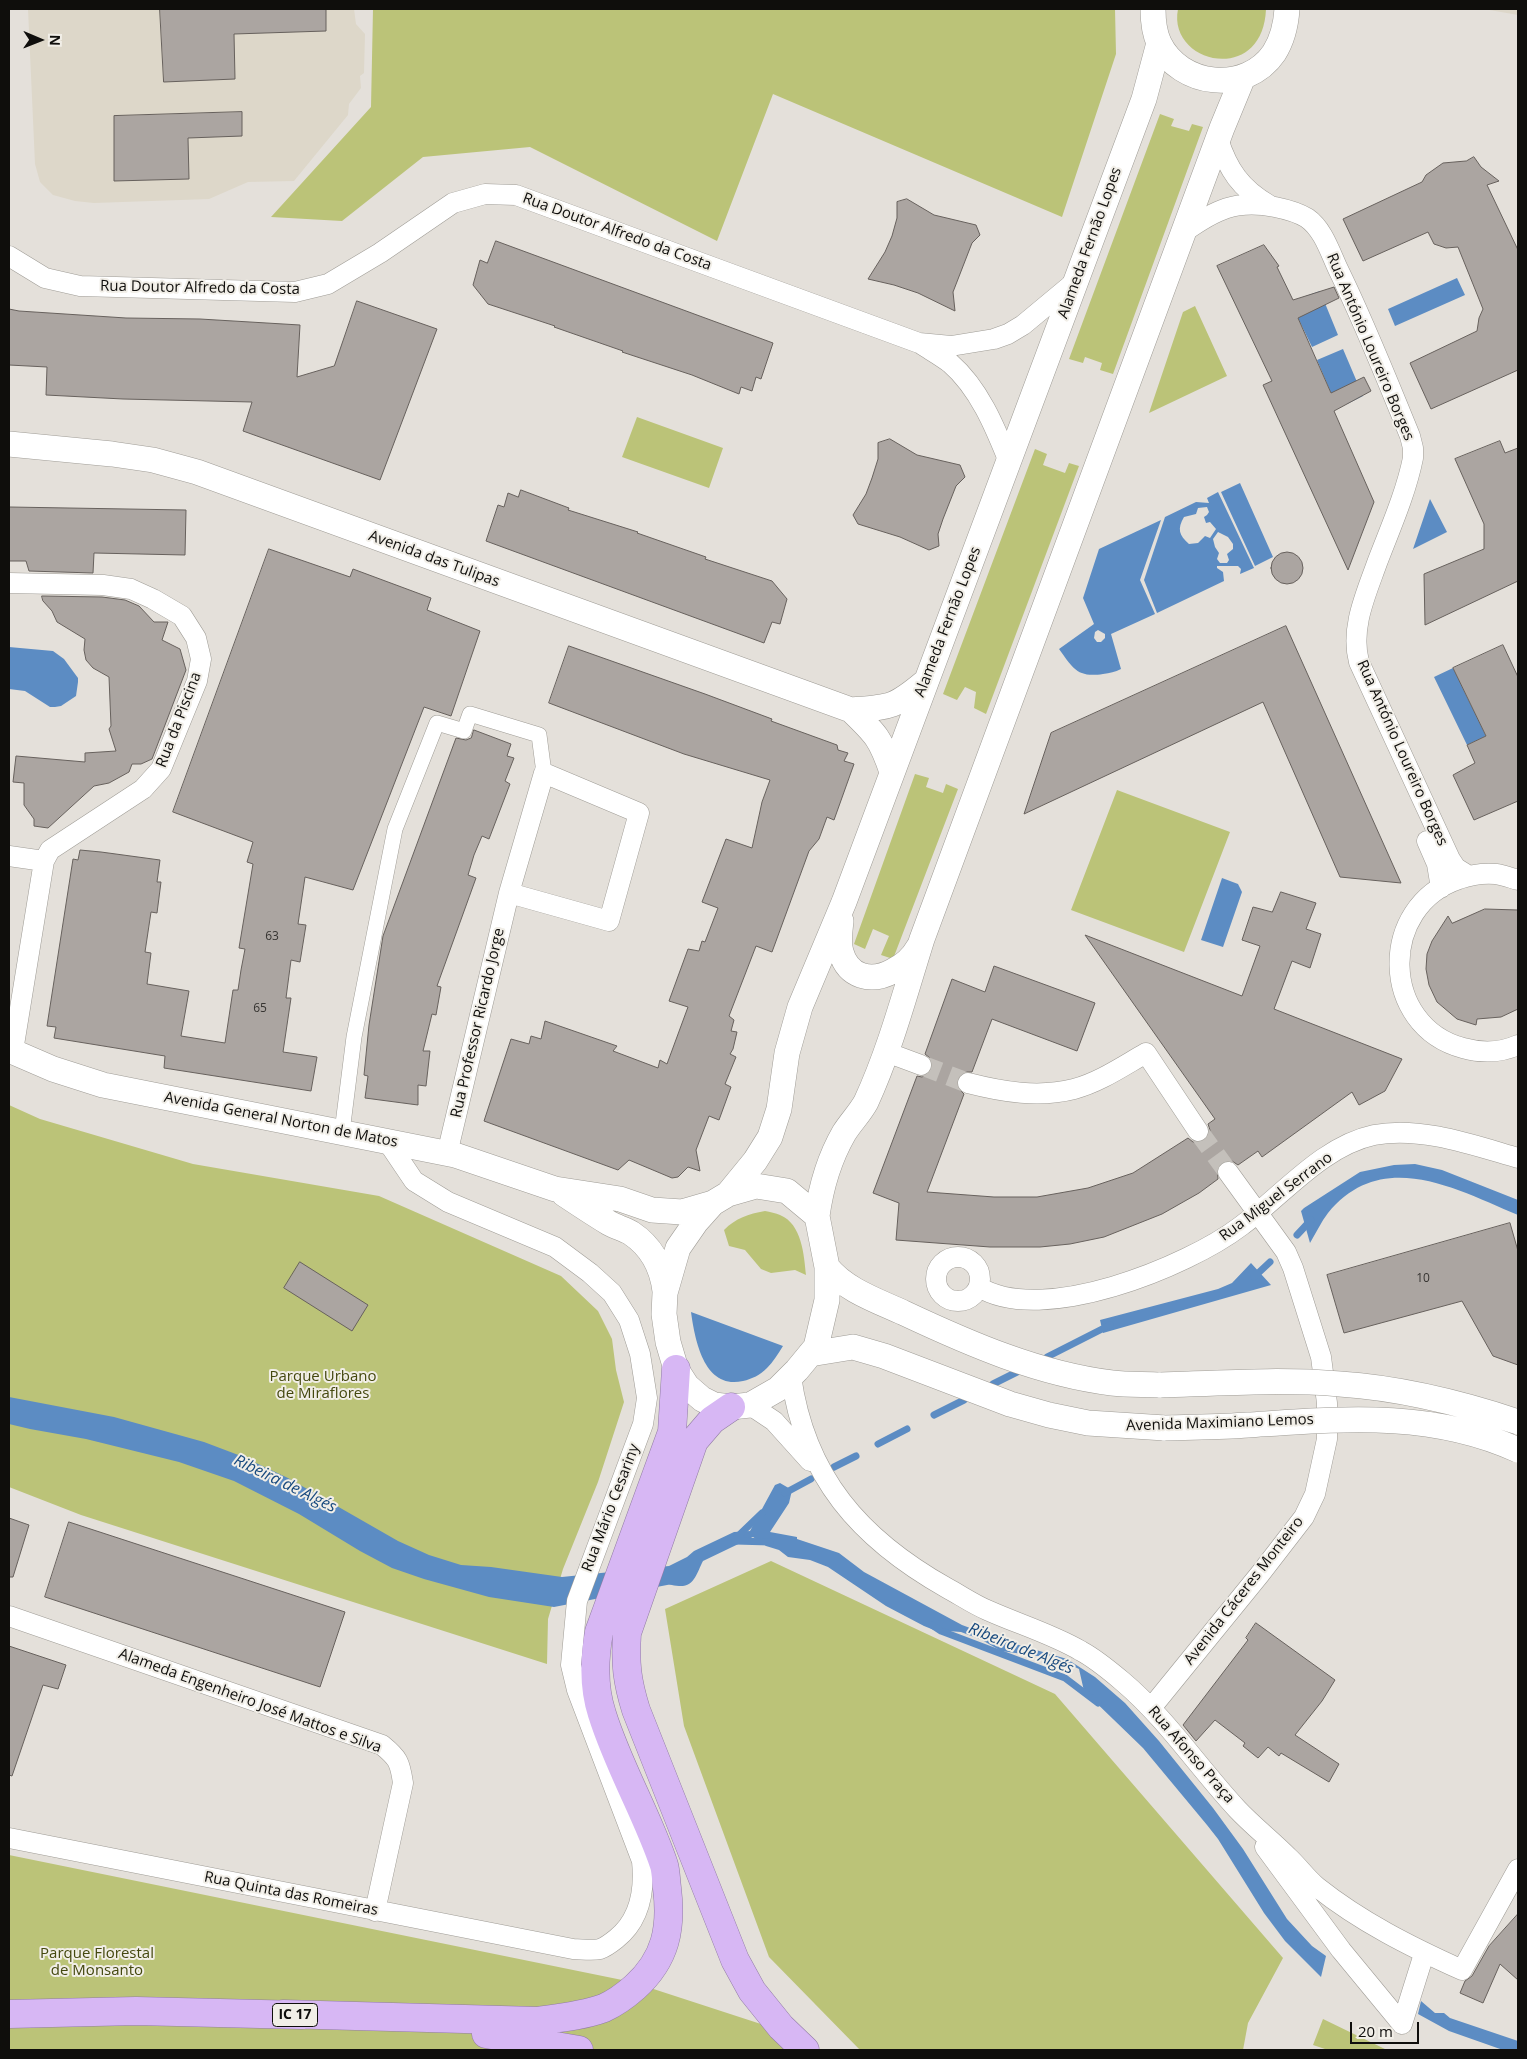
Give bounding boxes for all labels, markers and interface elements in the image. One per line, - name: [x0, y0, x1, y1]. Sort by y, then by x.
- north arrow: [15, 15, 65, 65]
- text: N: [46, 34, 65, 46]
- street label: Alameda Fernão Lopes: [1054, 165, 1126, 321]
- street label: Rua Doutor Alfredo da Costa: [520, 189, 714, 275]
- street label: Rua António Loureiro Borges: [1322, 251, 1418, 443]
- street label: Rua Doutor Alfredo da Costa: [100, 277, 300, 299]
- street label: Avenida das Tulipas: [366, 527, 502, 591]
- street label: Alameda Fernão Lopes: [911, 544, 985, 700]
- street label: Rua António Loureiro Borges: [1353, 657, 1451, 849]
- street label: Rua da Piscina: [153, 670, 205, 770]
- street label: Rua Professor Ricardo Jorge: [447, 926, 509, 1120]
- house number: 63: [265, 930, 279, 944]
- house number: 65: [253, 1002, 267, 1016]
- street label: Avenida General Norton de Matos: [163, 1088, 399, 1152]
- street label: Rua Miguel Serrano: [1216, 1149, 1336, 1245]
- house number: 10: [1416, 1272, 1430, 1286]
- park label: Parque Urbano de Miraflores: [270, 1368, 376, 1403]
- street label: Avenida Maximiano Lemos: [1126, 1411, 1314, 1435]
- street label: Rua Mário Cesariny: [578, 1442, 644, 1574]
- water label: Ribeira de Algés: [231, 1451, 339, 1517]
- street label: Avenida Cáceres Monteiro: [1181, 1513, 1307, 1669]
- water label: Ribeira de Algés: [966, 1619, 1076, 1679]
- street label: Alameda Engenheiro José Mattos e Silva: [116, 1645, 384, 1757]
- street label: Rua Afonso Praça: [1144, 1703, 1238, 1807]
- street label: Rua Quinta das Romeiras: [203, 1868, 379, 1920]
- park label: Parque Florestal de Monsanto: [40, 1945, 154, 1980]
- road number: IC 17: [272, 2004, 318, 2026]
- scale bar: [1352, 2012, 1421, 2044]
- text: 20 m: [1358, 2021, 1393, 2041]

